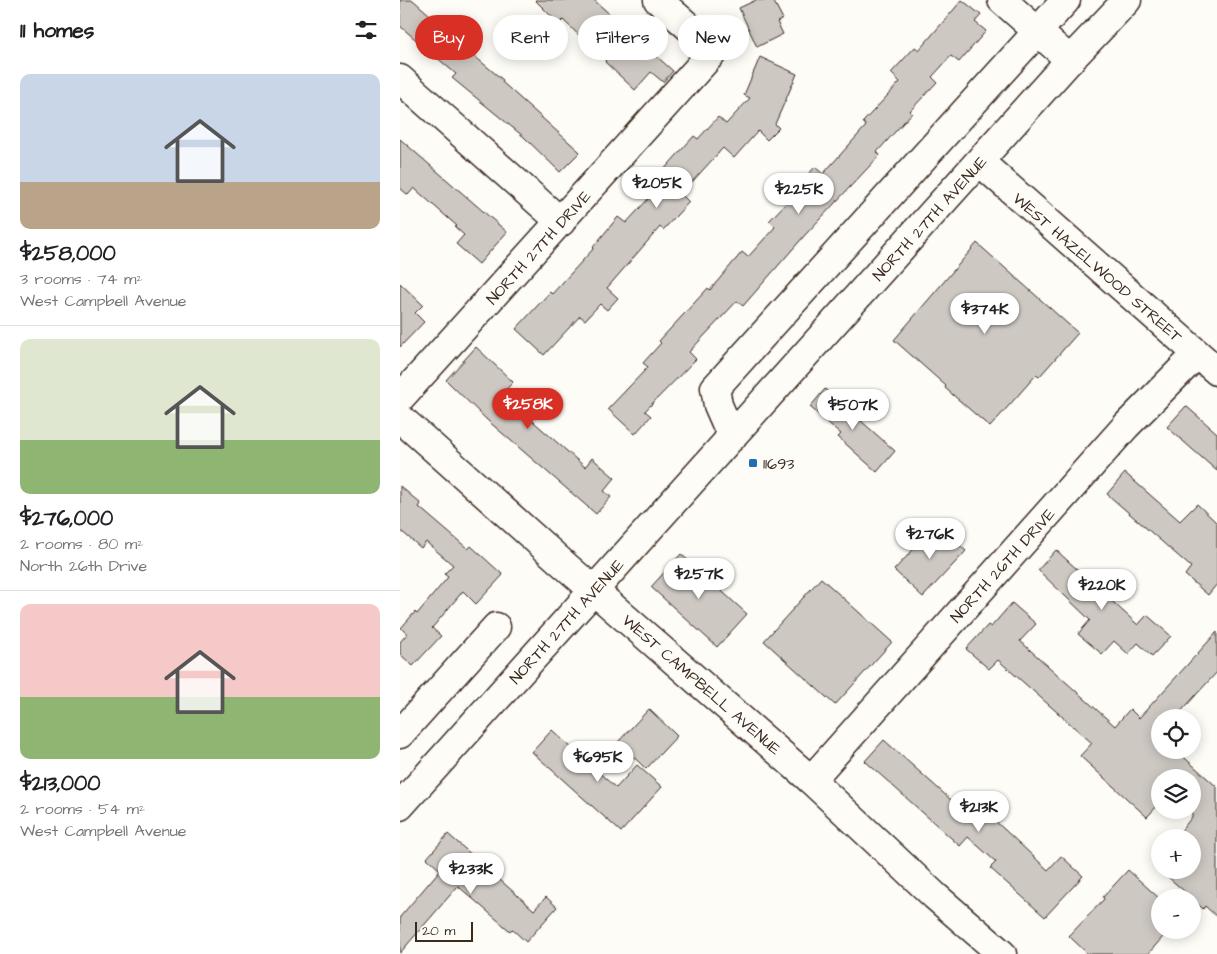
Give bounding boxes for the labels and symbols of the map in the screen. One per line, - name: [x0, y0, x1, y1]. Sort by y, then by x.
- street label: NORTH 27TH AVENUE: [868, 151, 992, 286]
- pin: $205K: [622, 166, 692, 209]
- pin: $225K: [764, 172, 834, 215]
- street label: NORTH 27TH DRIVE: [481, 185, 596, 310]
- street label: WEST HAZELWOOD STREET: [1008, 188, 1187, 348]
- pin: $374K: [950, 292, 1020, 335]
- pin: $258K: [493, 388, 563, 430]
- pin: $507K: [818, 388, 888, 431]
- place label: 11693: [763, 453, 794, 475]
- marker: 11693: [747, 457, 759, 469]
- street label: NORTH 26TH DRIVE: [945, 503, 1061, 628]
- pin: $276K: [895, 518, 965, 560]
- street label: NORTH 27TH AVENUE: [505, 554, 629, 689]
- pin: $257K: [664, 558, 734, 600]
- pin: $220K: [1067, 568, 1137, 611]
- street label: WEST CAMPBELL AVENUE: [617, 610, 786, 760]
- pin: $695K: [563, 740, 633, 783]
- pin: $213K: [944, 790, 1014, 833]
- pin: $233K: [436, 852, 506, 895]
- scale bar: [415, 919, 472, 942]

